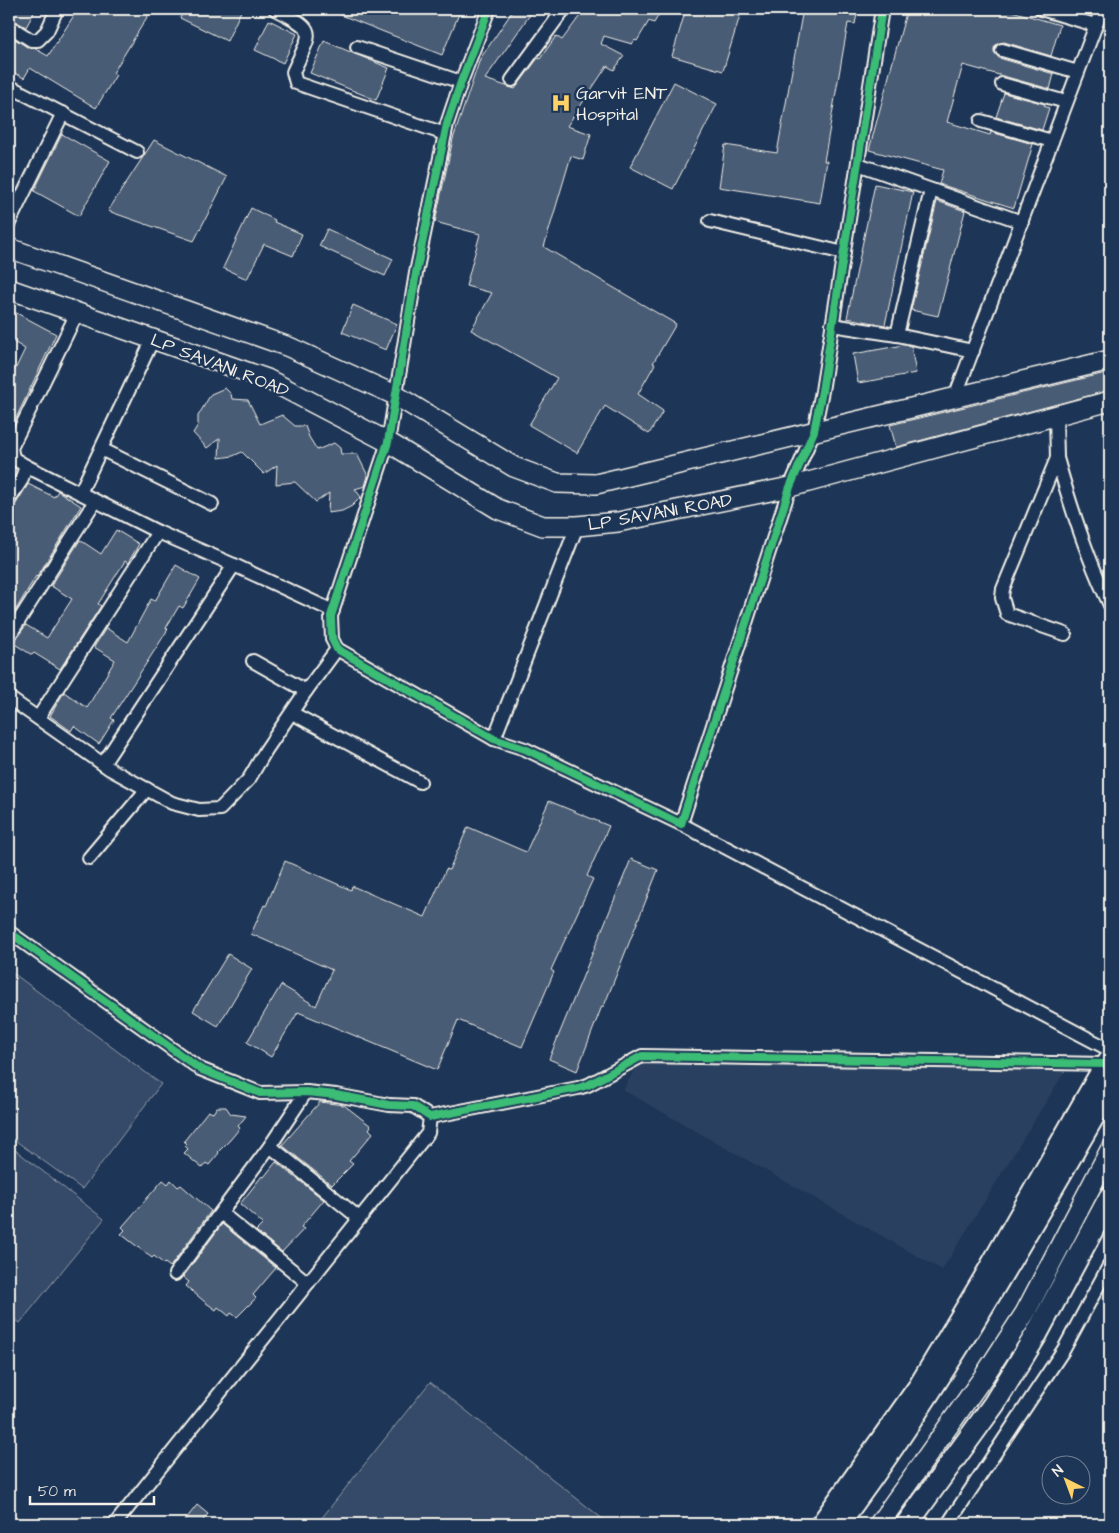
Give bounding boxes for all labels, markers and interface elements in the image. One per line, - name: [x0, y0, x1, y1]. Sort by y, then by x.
- place label: Garvit ENT Hospital: [576, 81, 668, 127]
- hospital icon: Garvit ENT Hospital: [550, 92, 572, 114]
- street label: LP SAVANI ROAD: [147, 328, 293, 403]
- street label: LP SAVANI ROAD: [586, 487, 735, 538]
- north arrow: [1042, 1456, 1092, 1506]
- text: N: [1048, 1461, 1068, 1481]
- scale bar: [30, 1473, 154, 1505]
- text: 50 m: [38, 1481, 76, 1502]

